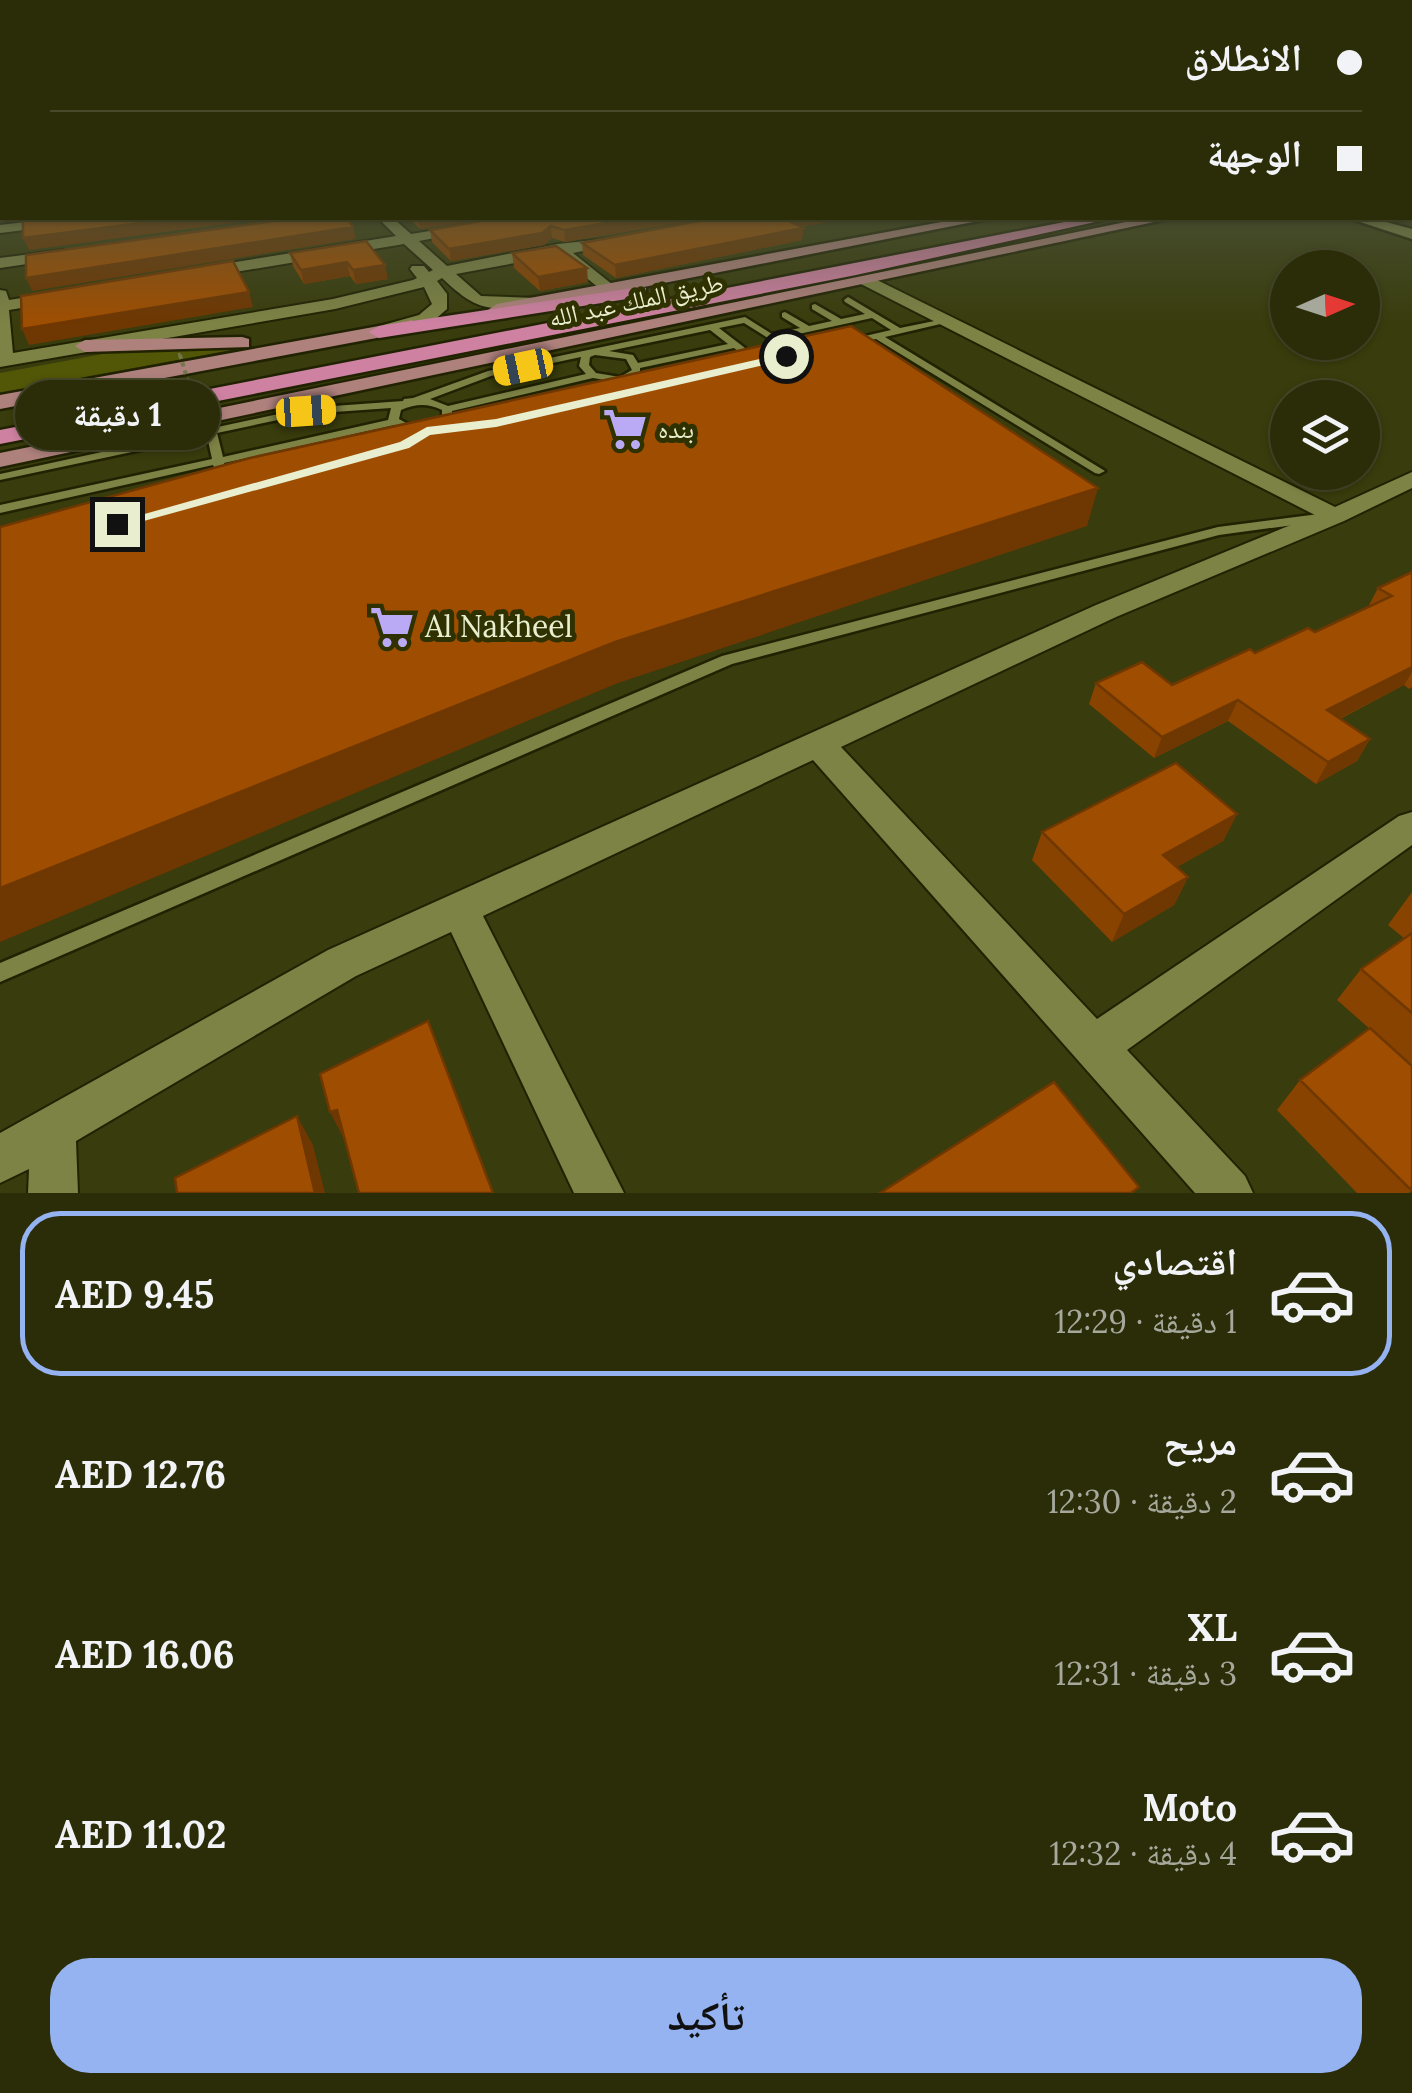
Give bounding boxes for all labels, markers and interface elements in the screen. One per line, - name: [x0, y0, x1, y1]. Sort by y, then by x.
- text: الانطلاق: [1184, 33, 1302, 81]
- text: الوجهة: [1207, 129, 1302, 177]
- north arrow: [1270, 250, 1380, 360]
- map controls: [1270, 250, 1380, 490]
- street label: طريق الملك عبد الله: [546, 266, 726, 334]
- route start: [764, 334, 809, 379]
- car: [491, 346, 555, 388]
- callout: 1 دقيقة: [14, 379, 220, 449]
- button: layers: [1270, 380, 1380, 490]
- text: 1 دقيقة: [73, 394, 162, 435]
- car: [275, 394, 337, 428]
- supermarket icon: بنده: [601, 405, 649, 453]
- place label: بنده: [658, 413, 694, 445]
- route end: [95, 502, 140, 547]
- supermarket icon: Al Nakheel: [368, 603, 416, 651]
- place label: Al Nakheel: [424, 607, 573, 645]
- text: اقتصادي: [1113, 1237, 1237, 1285]
- icon: car: [1267, 1249, 1357, 1339]
- text: AED 9.45: [55, 1270, 214, 1318]
- text: 1 دقيقة · 12:29: [1055, 1301, 1237, 1342]
- text: مريح: [1163, 1417, 1237, 1465]
- icon: car: [1267, 1429, 1357, 1519]
- text: AED 12.76: [55, 1450, 226, 1498]
- text: 2 دقيقة · 12:30: [1047, 1481, 1237, 1522]
- text: XL: [1187, 1603, 1237, 1651]
- icon: car: [1267, 1609, 1357, 1699]
- text: AED 16.06: [55, 1630, 235, 1678]
- text: 3 دقيقة · 12:31: [1055, 1653, 1237, 1694]
- text: Moto: [1142, 1783, 1237, 1831]
- icon: car: [1267, 1789, 1357, 1879]
- text: AED 11.02: [55, 1810, 227, 1858]
- text: 4 دقيقة · 12:32: [1049, 1833, 1237, 1874]
- button: تأكيد: [50, 1958, 1362, 2073]

